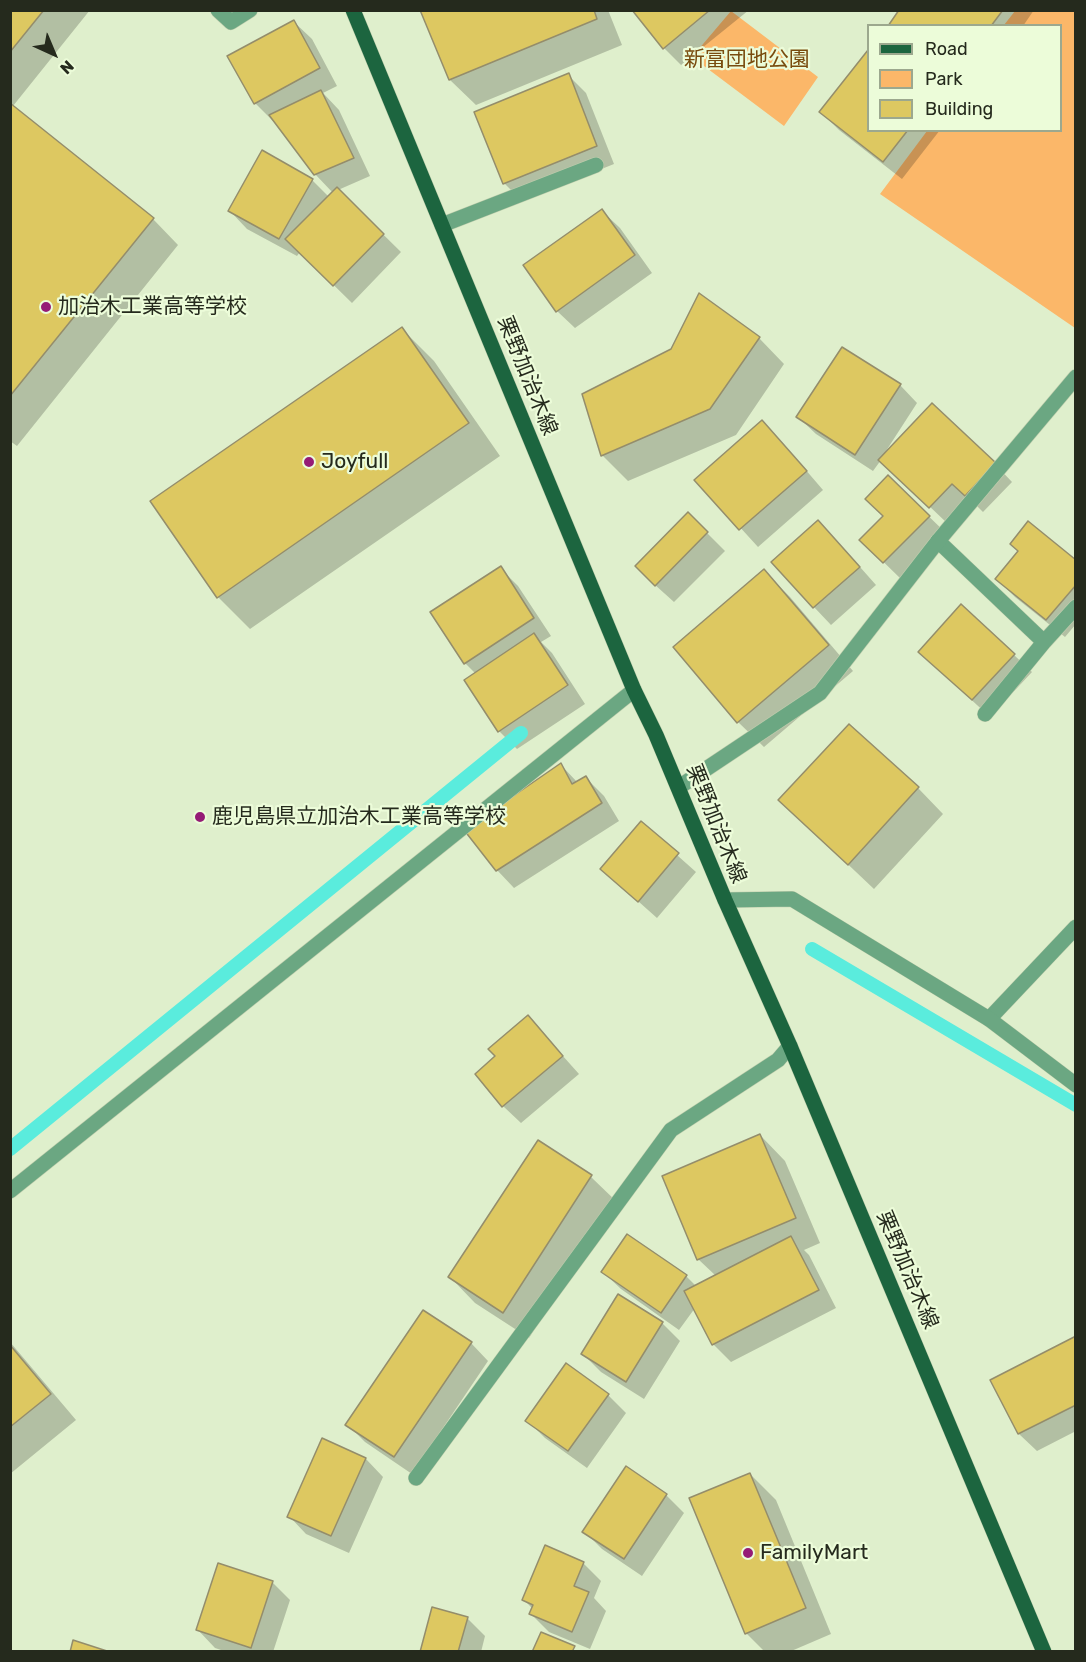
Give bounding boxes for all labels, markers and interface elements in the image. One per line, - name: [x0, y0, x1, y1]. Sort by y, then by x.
- north arrow: [24, 24, 84, 84]
- legend: [867, 24, 1062, 132]
- text: Road: [925, 38, 968, 60]
- park label: 新富団地公園: [684, 47, 810, 73]
- text: N: [56, 56, 78, 78]
- text: Park: [925, 68, 962, 90]
- text: Building: [925, 98, 993, 120]
- place label: 加治木工業高等学校: [58, 294, 247, 320]
- marker: 加治木工業高等学校: [39, 300, 53, 314]
- street label: 栗野加治木線: [492, 313, 562, 439]
- place label: Joyfull: [321, 449, 388, 475]
- marker: Joyfull: [302, 455, 316, 469]
- street label: 栗野加治木線: [681, 761, 751, 887]
- place label: 鹿児島県立加治木工業高等学校: [212, 804, 506, 830]
- marker: 鹿児島県立加治木工業高等学校: [193, 810, 207, 824]
- street label: 栗野加治木線: [871, 1207, 943, 1333]
- place label: FamilyMart: [760, 1540, 868, 1566]
- marker: FamilyMart: [741, 1546, 755, 1560]

